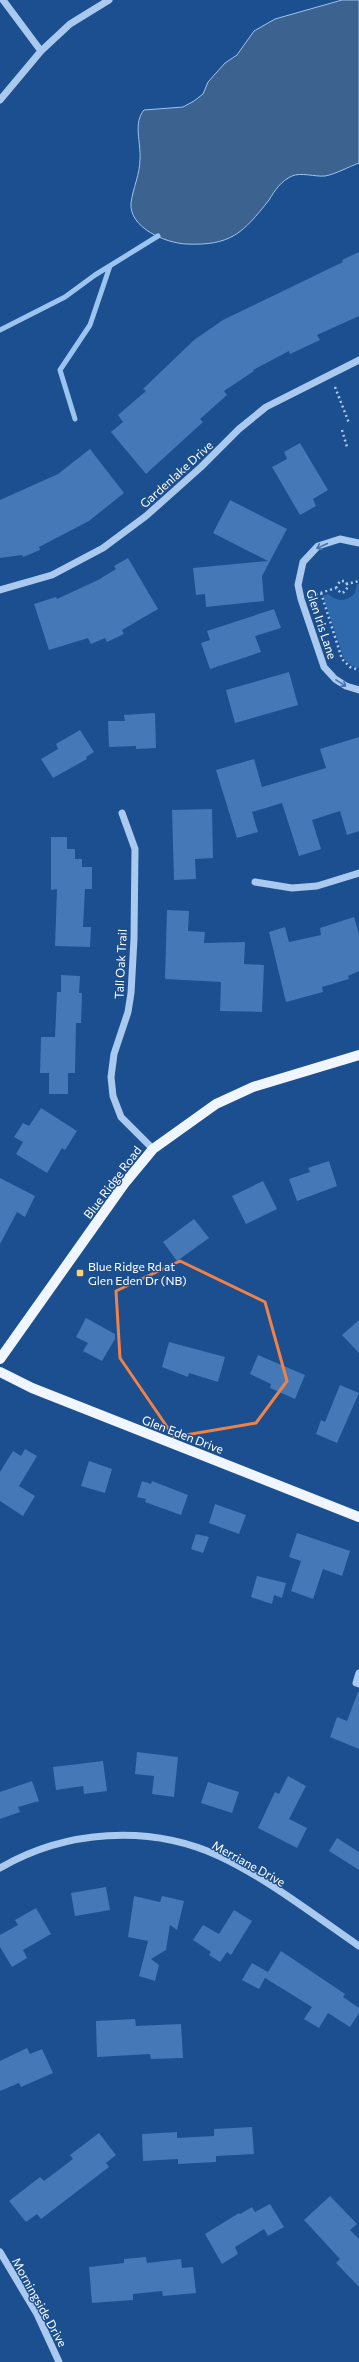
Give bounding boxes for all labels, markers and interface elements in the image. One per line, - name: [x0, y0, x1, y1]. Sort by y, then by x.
- street label: Gardenlake Drive: [137, 438, 215, 510]
- one-way arrow: [316, 543, 328, 550]
- street label: Glen Iris Lane: [304, 587, 340, 661]
- one-way arrow: [335, 679, 347, 687]
- street label: Tall Oak Trail: [111, 929, 129, 999]
- street label: Blue Ridge Road: [80, 1143, 144, 1221]
- place label: Blue Ridge Rd at Glen Eden Dr (NB): [88, 1259, 187, 1287]
- marker: Blue Ridge Rd at Glen Eden Dr (NB): [75, 1268, 85, 1278]
- street label: Glen Eden Drive: [140, 1412, 226, 1456]
- street label: Merriane Drive: [210, 1837, 288, 1889]
- street label: Morningside Drive: [10, 2255, 70, 2349]

